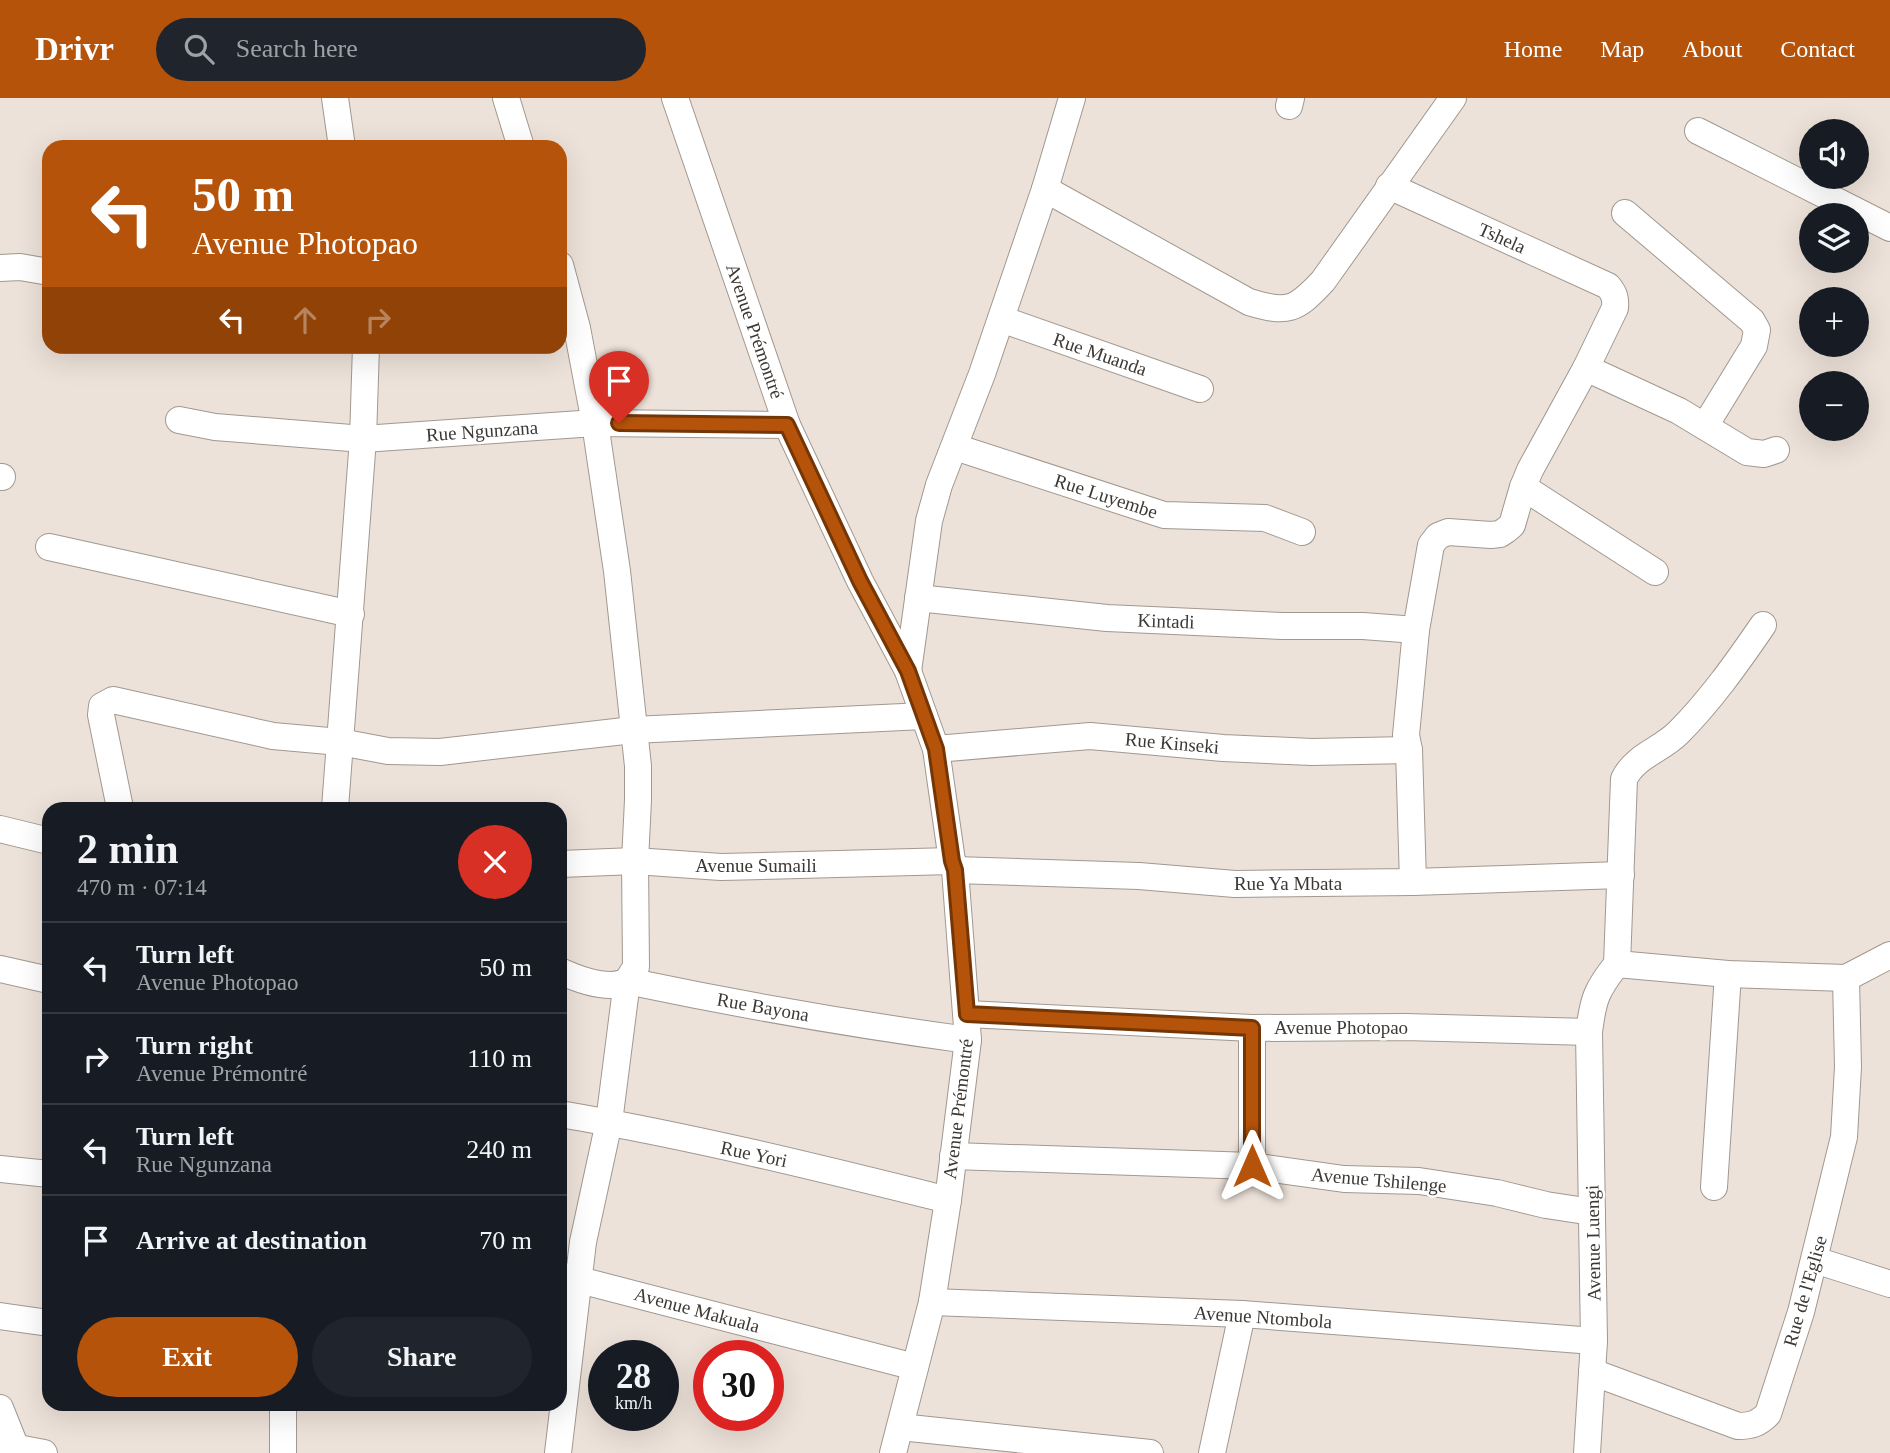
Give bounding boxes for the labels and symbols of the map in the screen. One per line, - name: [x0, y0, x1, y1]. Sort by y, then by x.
- street label: Tshela: [1475, 218, 1529, 258]
- street label: Avenue Prémontré: [722, 261, 788, 401]
- street label: Rue Muanda: [1050, 328, 1150, 380]
- pin: [589, 351, 649, 423]
- street label: Rue Ngunzana: [425, 417, 539, 445]
- street label: Rue Luyembe: [1052, 469, 1160, 523]
- street label: Kintadi: [1137, 610, 1195, 632]
- street label: Rue Kinseki: [1124, 728, 1220, 758]
- street label: Avenue Sumaili: [695, 855, 817, 876]
- street label: Rue Ya Mbata: [1234, 873, 1343, 894]
- street label: Rue Bayona: [715, 989, 811, 1026]
- street label: Avenue Photopao: [1274, 1017, 1408, 1038]
- street label: Avenue Prémontré: [939, 1037, 977, 1181]
- position arrow: [1215, 1129, 1289, 1203]
- street label: Rue Yori: [719, 1137, 789, 1171]
- street label: Avenue Tshilenge: [1310, 1164, 1448, 1196]
- street label: Avenue Luengi: [1581, 1185, 1605, 1301]
- street label: Rue de l'Eglise: [1779, 1233, 1831, 1349]
- street label: Avenue Makuala: [632, 1283, 763, 1337]
- street label: Avenue Ntombola: [1193, 1302, 1333, 1332]
- speed limit sign: 30: [693, 1340, 784, 1431]

